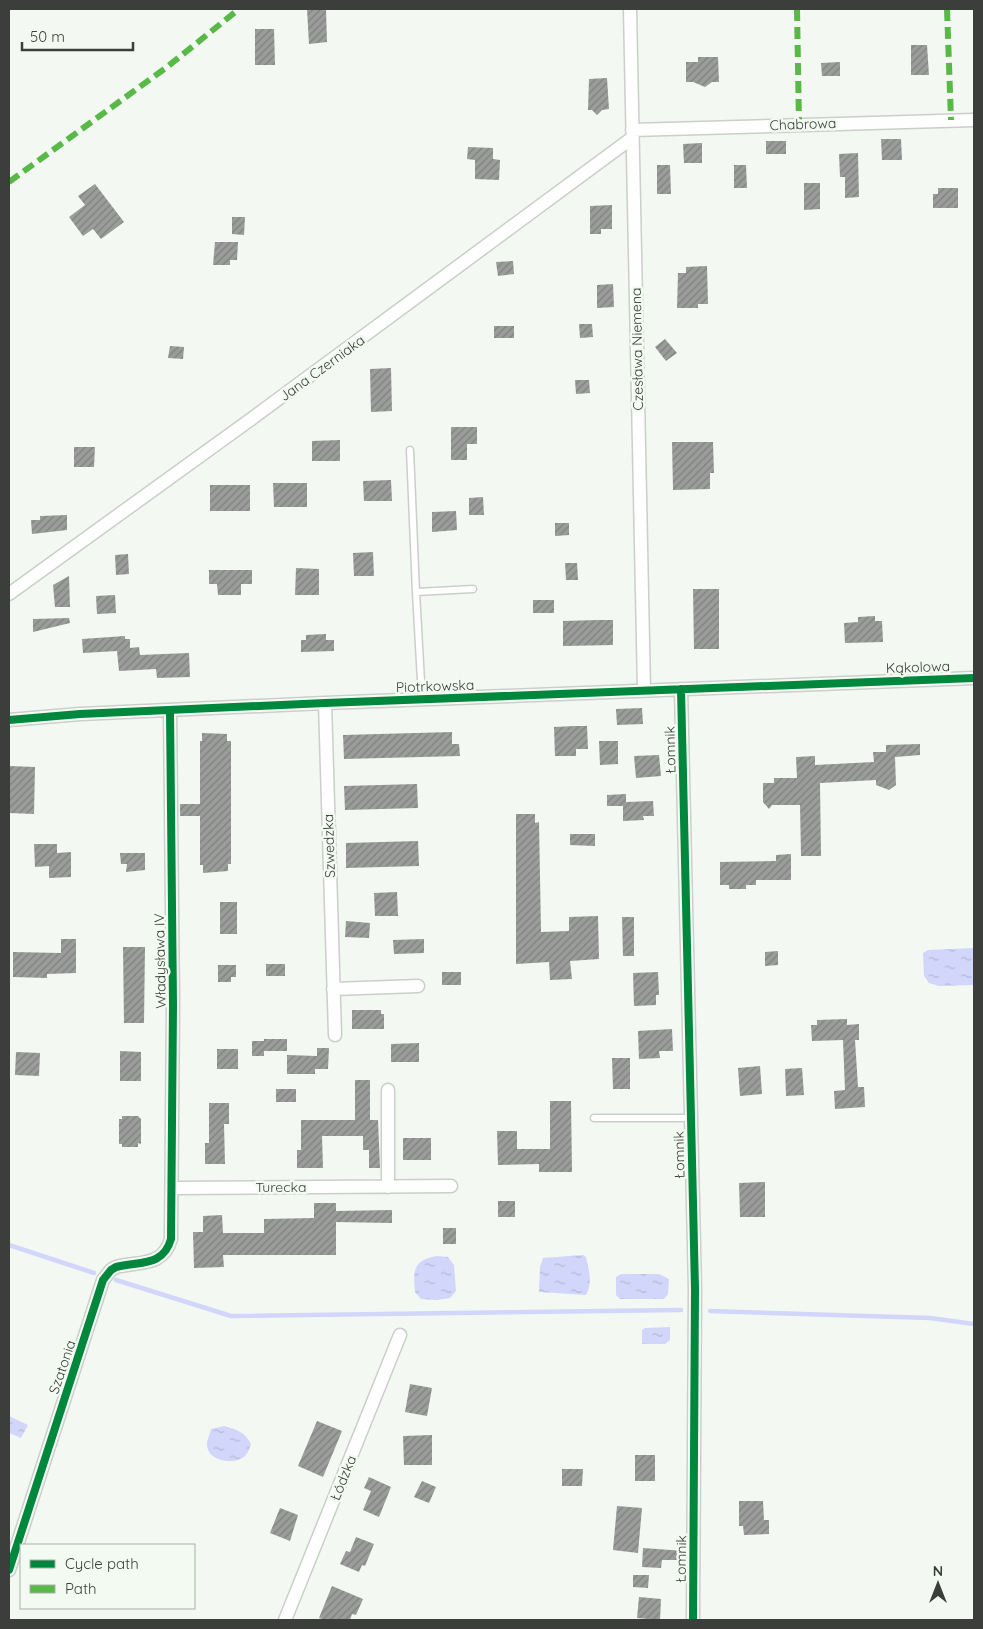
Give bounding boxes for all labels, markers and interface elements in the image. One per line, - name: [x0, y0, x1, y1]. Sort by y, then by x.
- scale bar: [22, 20, 134, 52]
- text: 50 m: [30, 27, 65, 46]
- street label: Chabrowa: [769, 114, 837, 134]
- street label: Czesława Niemena: [627, 287, 647, 411]
- street label: Jana Czerniaka: [276, 331, 368, 405]
- street label: Kąkolowa: [886, 657, 950, 677]
- street label: Piotrkowska: [395, 676, 475, 696]
- street label: Łomnik: [661, 726, 679, 774]
- street label: Szwedzka: [319, 814, 339, 878]
- street label: Władysława IV: [150, 913, 170, 1009]
- street label: Łomnik: [670, 1131, 688, 1179]
- street label: Turecka: [256, 1178, 306, 1196]
- street label: Szatonia: [44, 1338, 80, 1396]
- street label: Łódzka: [326, 1453, 360, 1503]
- street label: Łomnik: [672, 1535, 690, 1583]
- legend: [20, 1544, 195, 1609]
- text: Cycle path: [65, 1554, 139, 1573]
- north arrow: [913, 1559, 963, 1609]
- text: N: [933, 1562, 943, 1580]
- text: Path: [65, 1579, 97, 1598]

